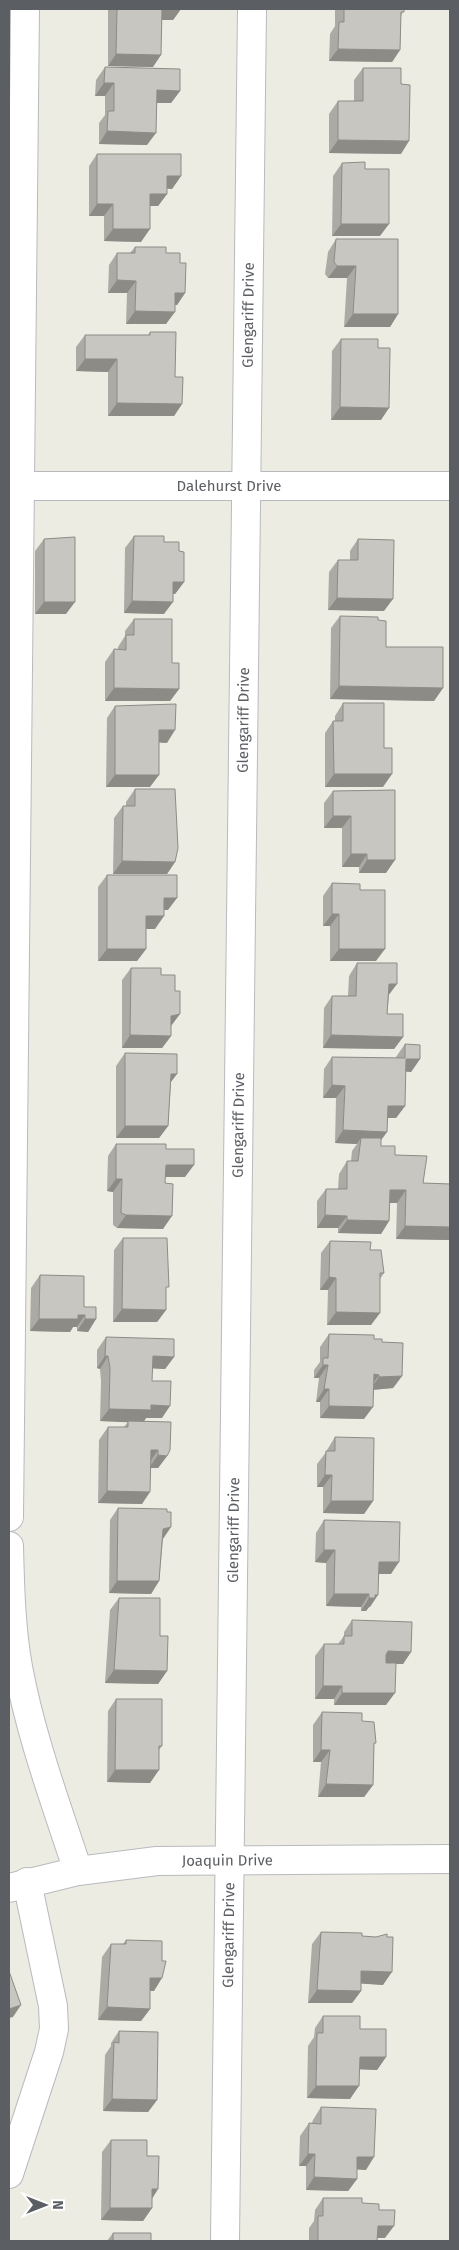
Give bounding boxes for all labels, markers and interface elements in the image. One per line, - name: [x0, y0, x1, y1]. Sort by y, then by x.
- street label: Glengariff Drive: [239, 262, 258, 368]
- street label: Dalehurst Drive: [177, 477, 281, 495]
- street label: Glengariff Drive: [234, 667, 253, 773]
- street label: Glengariff Drive: [229, 1072, 248, 1178]
- street label: Glengariff Drive: [224, 1477, 243, 1583]
- street label: Joaquin Drive: [182, 1851, 273, 1870]
- street label: Glengariff Drive: [219, 1882, 238, 1988]
- north arrow: [20, 2180, 70, 2230]
- text: N: [49, 2200, 66, 2210]

